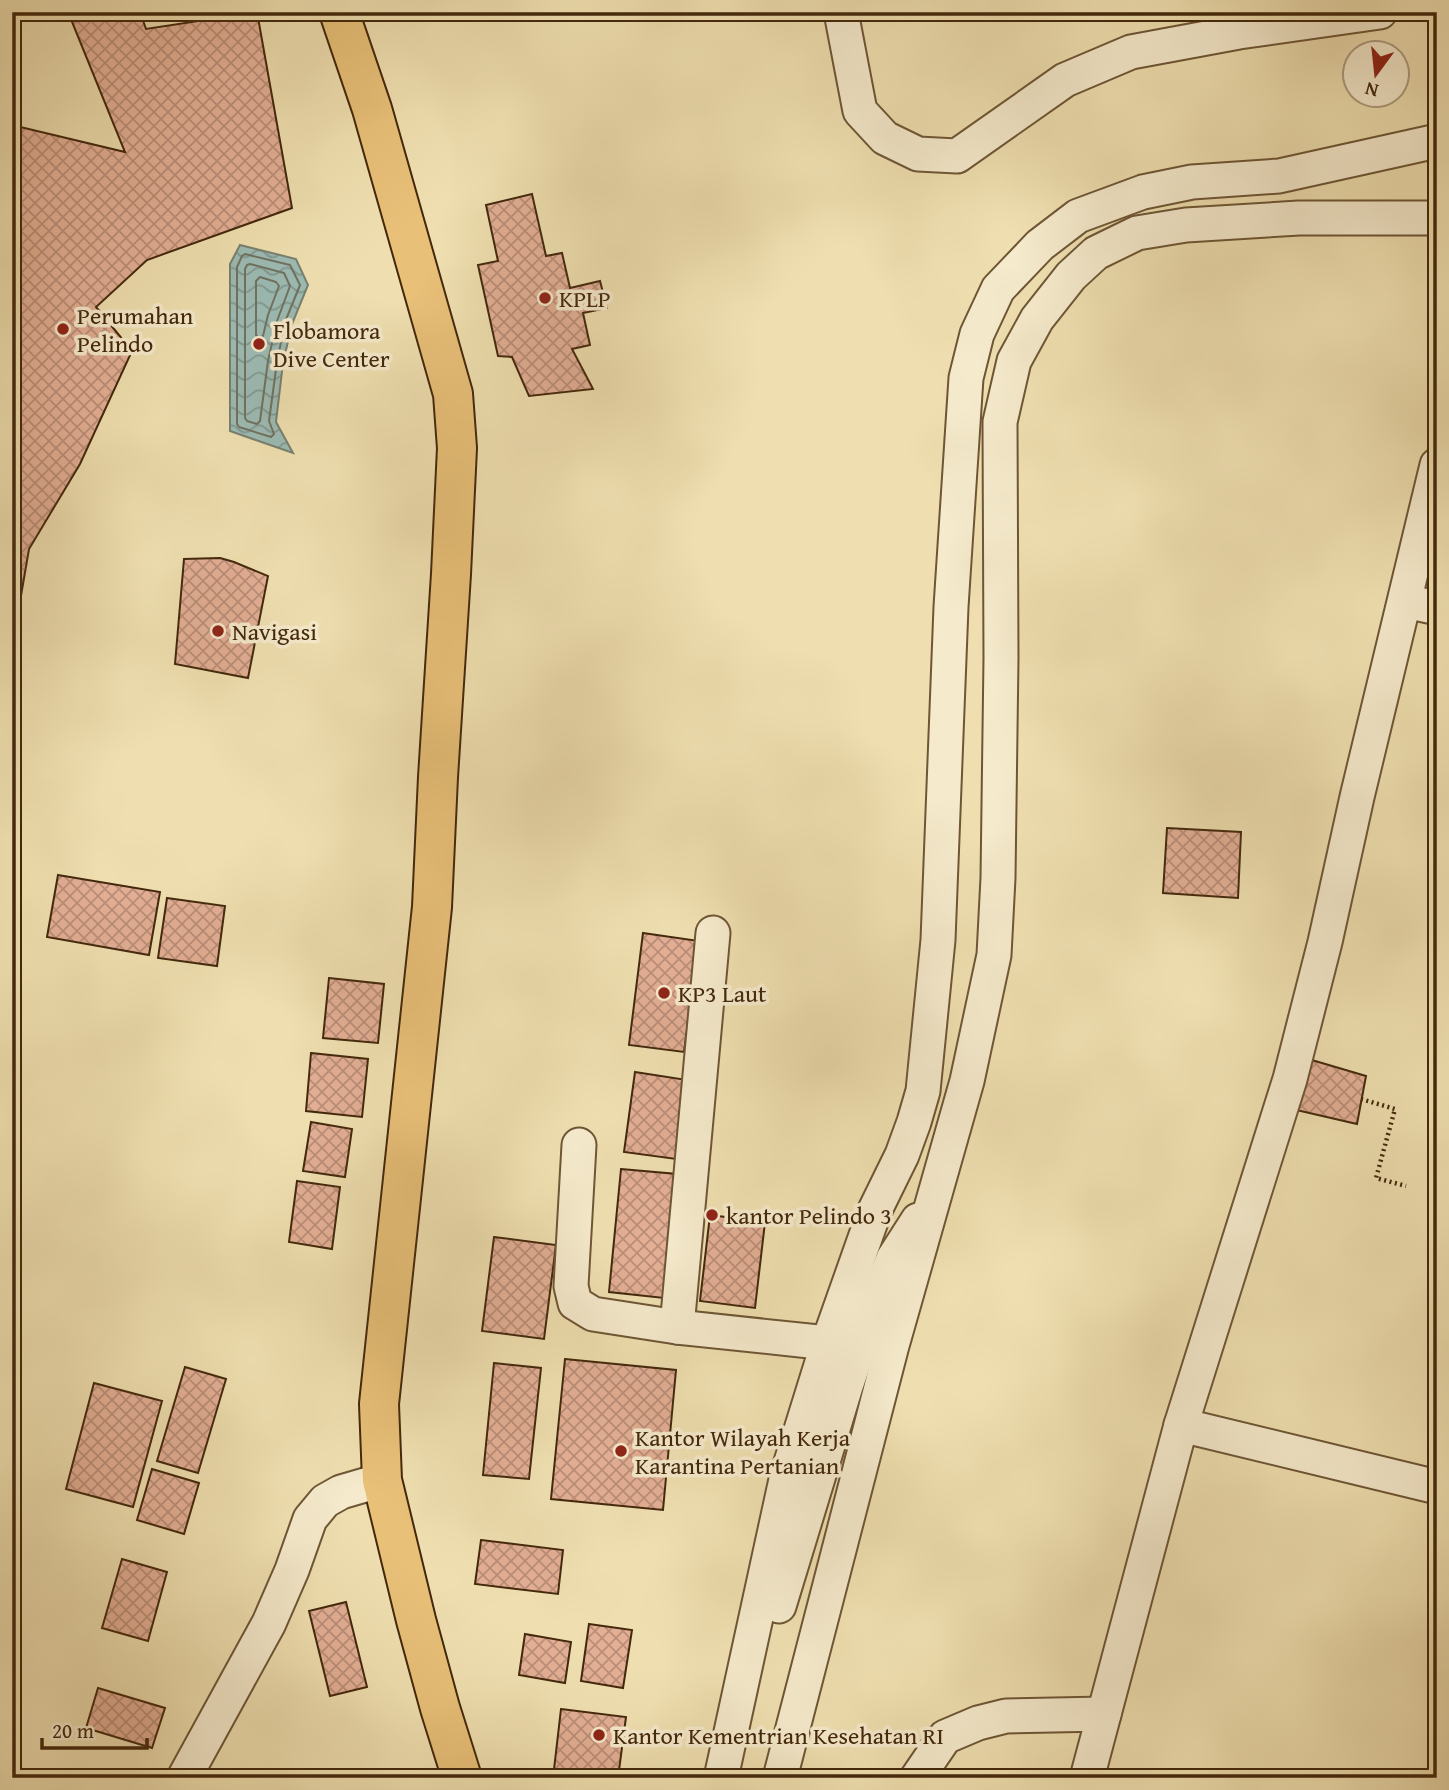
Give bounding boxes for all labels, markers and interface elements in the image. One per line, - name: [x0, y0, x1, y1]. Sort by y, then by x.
- north arrow: [1340, 38, 1410, 108]
- text: N: [1362, 75, 1381, 106]
- place label: KPLP: [559, 281, 611, 316]
- marker: KPLP: [537, 290, 553, 306]
- place label: Perumahan Pelindo: [77, 298, 194, 361]
- place label: Flobamora Dive Center: [273, 313, 390, 376]
- marker: Perumahan Pelindo: [55, 321, 71, 337]
- marker: Flobamora Dive Center: [251, 336, 267, 352]
- place label: Navigasi: [232, 614, 317, 649]
- marker: Navigasi: [210, 623, 226, 639]
- place label: KP3 Laut: [678, 976, 767, 1011]
- marker: KP3 Laut: [656, 985, 672, 1001]
- place label: kantor Pelindo 3: [726, 1198, 892, 1233]
- marker: kantor Pelindo 3: [704, 1207, 720, 1223]
- place label: Kantor Wilayah Kerja Karantina Pertanian: [635, 1420, 851, 1483]
- marker: Kantor Wilayah Kerja Karantina Pertanian: [613, 1443, 629, 1459]
- scale bar: [42, 1706, 147, 1750]
- text: 20 m: [52, 1715, 94, 1746]
- place label: Kantor Kementrian Kesehatan RI: [613, 1718, 944, 1753]
- marker: Kantor Kementrian Kesehatan RI: [591, 1727, 607, 1743]

